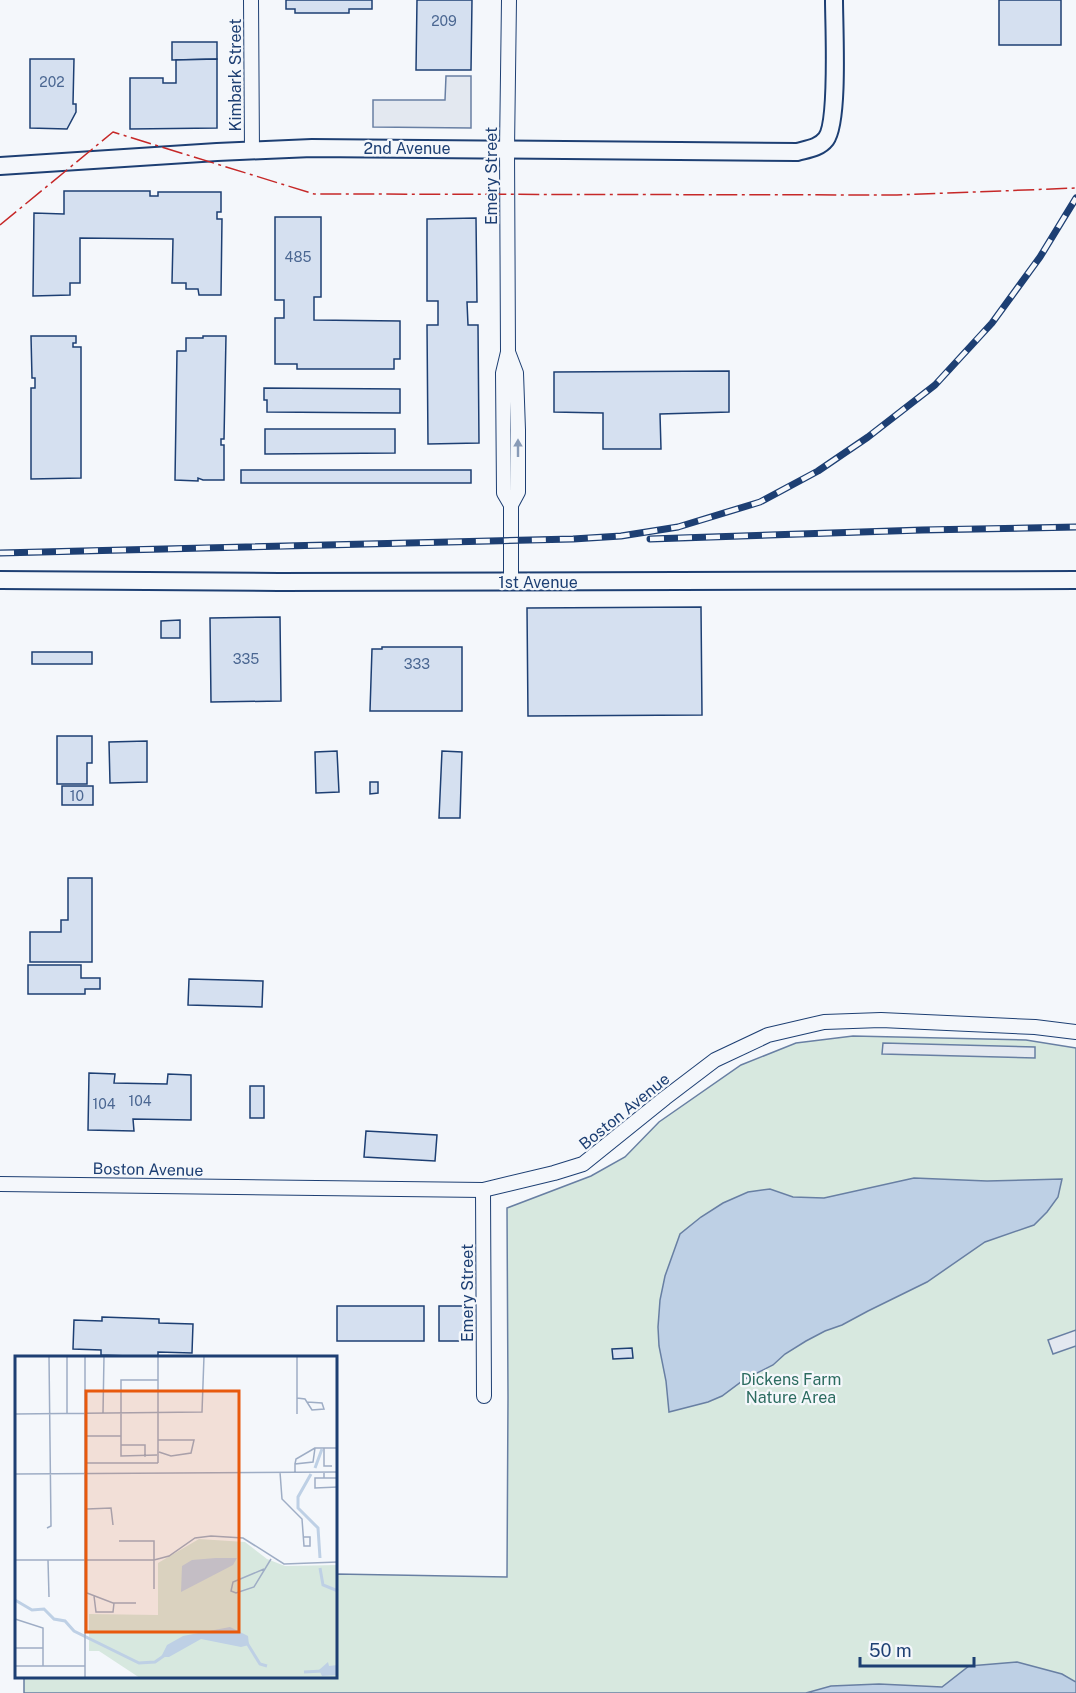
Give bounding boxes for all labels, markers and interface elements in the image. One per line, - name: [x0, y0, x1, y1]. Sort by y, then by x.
- house number: 209: [431, 13, 457, 29]
- street label: Kimbark Street: [226, 19, 245, 131]
- house number: 202: [39, 74, 65, 90]
- street label: Emery Street: [482, 127, 501, 225]
- street label: 2nd Avenue: [363, 139, 451, 158]
- house number: 485: [285, 249, 311, 265]
- one-way arrow: [513, 438, 523, 457]
- street label: 1st Avenue: [498, 573, 578, 592]
- house number: 335: [233, 651, 259, 667]
- house number: 333: [404, 656, 430, 672]
- house number: 10: [70, 788, 84, 804]
- street label: Boston Avenue: [575, 1069, 673, 1154]
- house number: 104: [128, 1093, 152, 1109]
- house number: 104: [92, 1096, 116, 1112]
- street label: Boston Avenue: [92, 1159, 204, 1180]
- street label: Emery Street: [458, 1244, 477, 1342]
- inset map: [15, 1356, 338, 1678]
- park label: Dickens Farm Nature Area: [741, 1370, 841, 1407]
- scale bar: [860, 1630, 974, 1668]
- text: 50 m: [869, 1640, 912, 1661]

